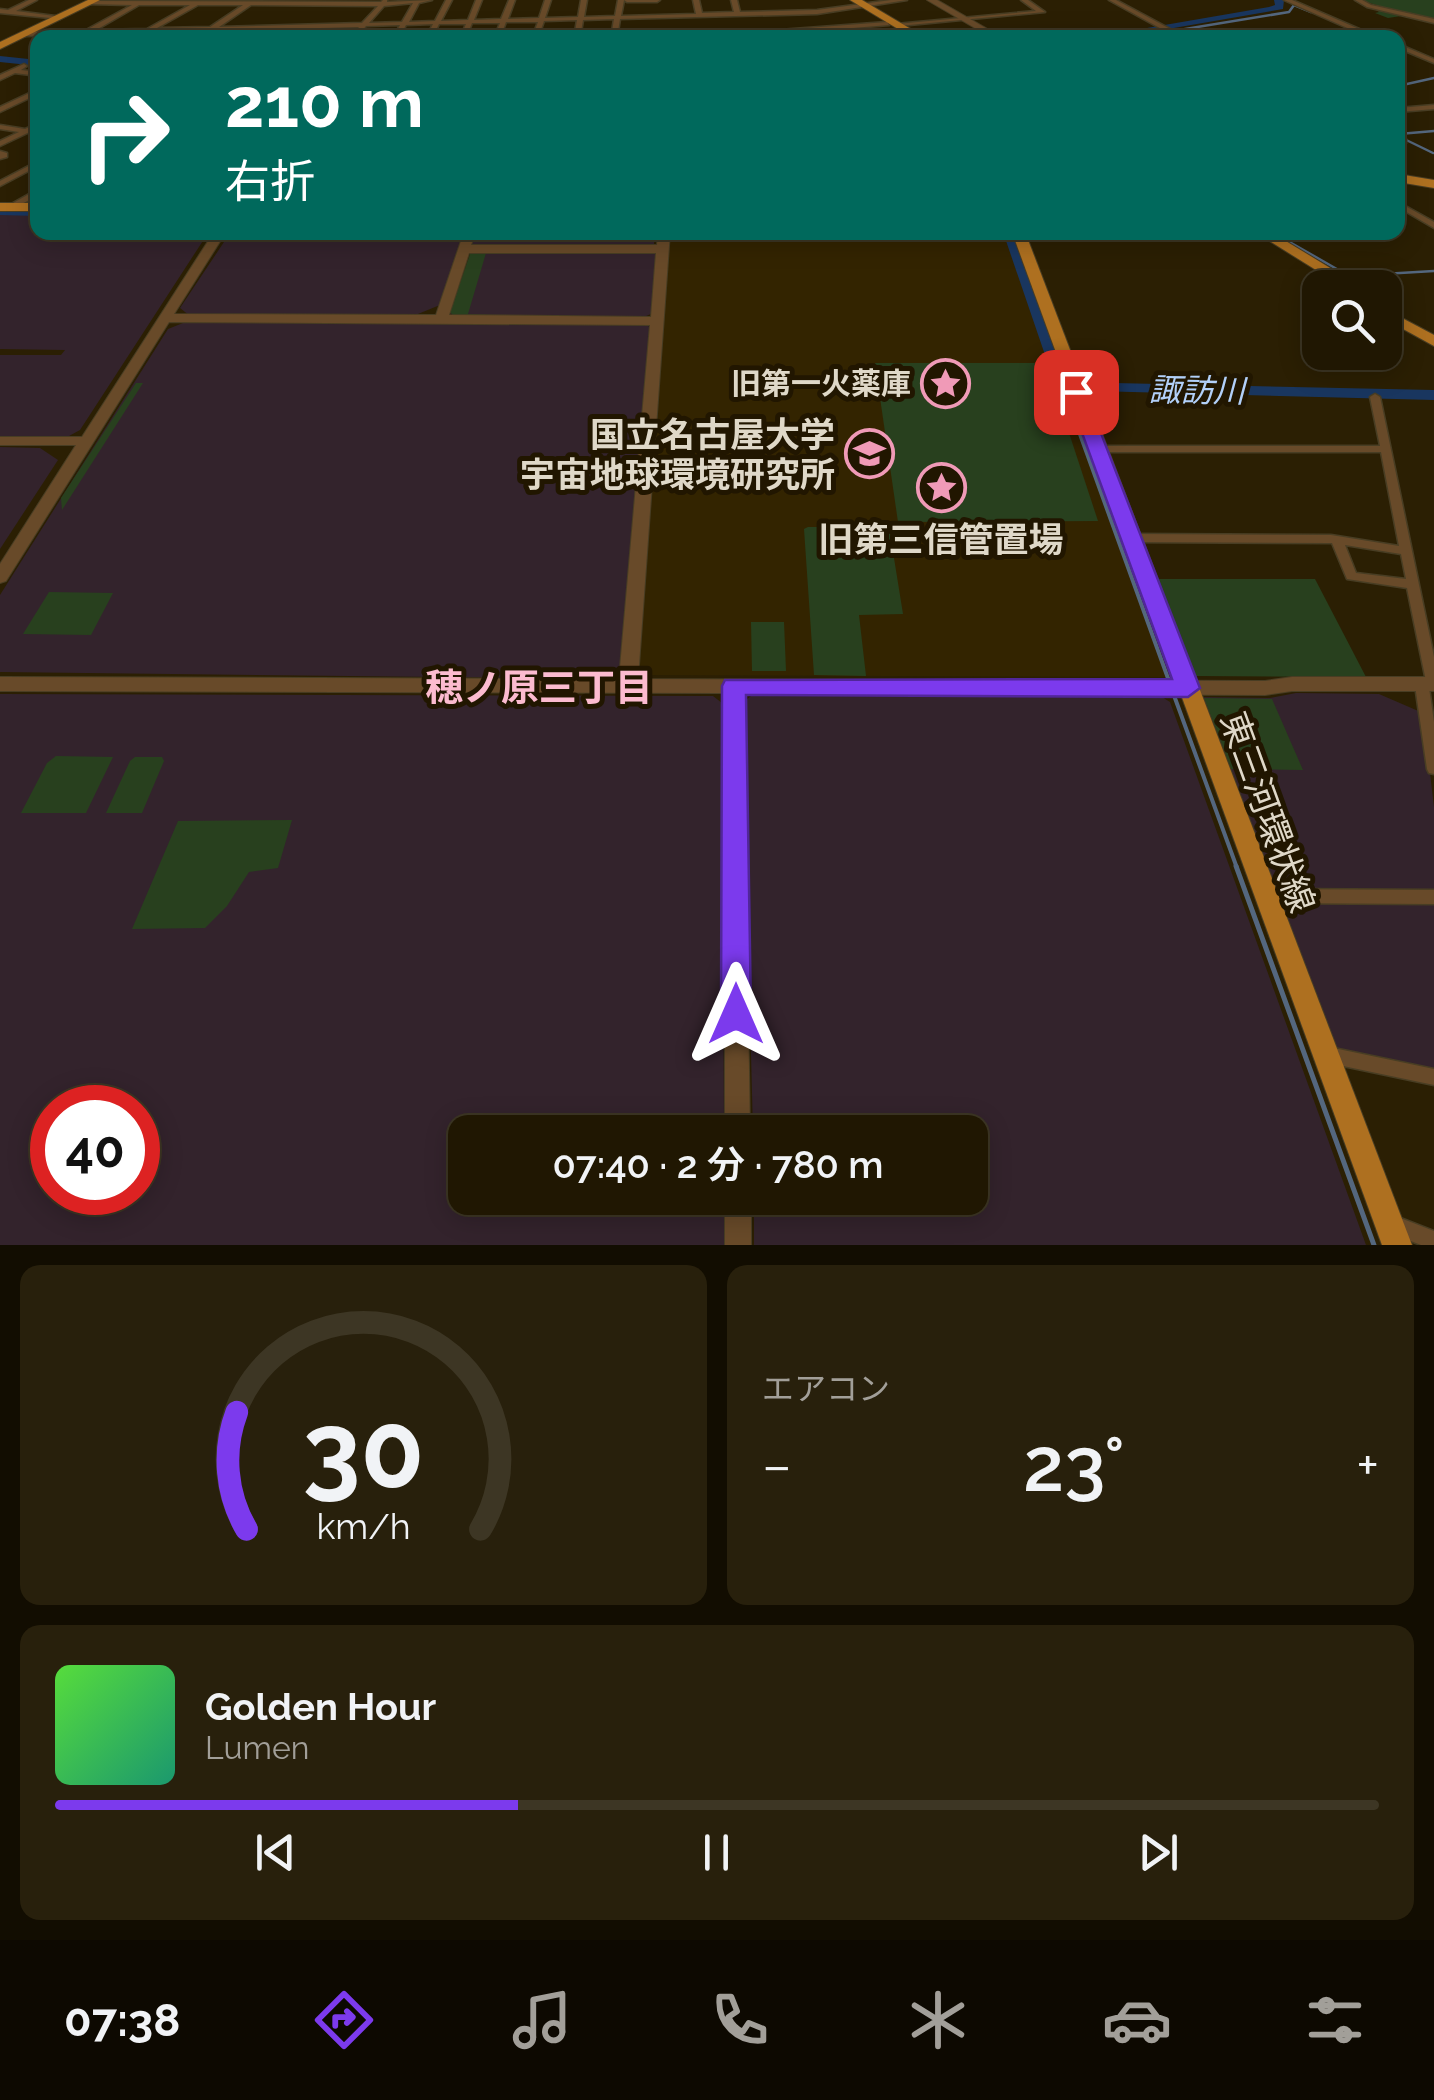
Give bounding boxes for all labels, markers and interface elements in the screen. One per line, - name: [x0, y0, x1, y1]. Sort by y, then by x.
- text: 210 m: [225, 61, 424, 143]
- icon: right: [60, 70, 190, 200]
- text: 右折: [225, 155, 315, 208]
- map controls: [1302, 270, 1402, 370]
- button: search: [1302, 270, 1402, 370]
- pin: [1034, 350, 1119, 435]
- place icon: 旧第一火薬庫: [920, 357, 972, 409]
- icon: arrive: [1049, 365, 1104, 420]
- place label: 旧第一火薬庫: [731, 366, 911, 401]
- water label: 諏訪川: [1149, 371, 1248, 409]
- place label: 国立名古屋大学 宇宙地球環境研究所: [520, 414, 835, 495]
- school or university icon: 国立名古屋大学 宇宙地球環境研究所: [844, 428, 896, 480]
- place icon: 旧第三信管置場: [915, 461, 967, 513]
- place label: 旧第三信管置場: [818, 519, 1064, 560]
- district label: 穂ノ原三丁目: [425, 665, 653, 710]
- street label: 東三河環状線: [1213, 706, 1323, 918]
- position arrow: [684, 962, 788, 1066]
- speed limit sign: 40: [30, 1085, 160, 1215]
- text: 07:40 · 2 分 · 780 m: [553, 1142, 883, 1187]
- text: エアコン: [762, 1370, 890, 1407]
- text: 30: [303, 1389, 424, 1511]
- text: 23°: [1023, 1420, 1125, 1509]
- text: −: [762, 1433, 792, 1498]
- text: +: [1356, 1433, 1379, 1498]
- text: km/h: [316, 1505, 411, 1547]
- text: Golden Hour: [205, 1684, 436, 1729]
- text: Lumen: [205, 1729, 309, 1766]
- icon: previous: [248, 1825, 303, 1880]
- icon: pause: [689, 1825, 744, 1880]
- icon: next: [1131, 1825, 1186, 1880]
- icon: directions: [309, 1985, 379, 2055]
- icon: music: [507, 1985, 577, 2055]
- icon: phone: [705, 1985, 775, 2055]
- icon: climate: [903, 1985, 973, 2055]
- icon: car: [1102, 1985, 1172, 2055]
- icon: filters: [1300, 1985, 1370, 2055]
- text: 07:38: [64, 1994, 180, 2047]

